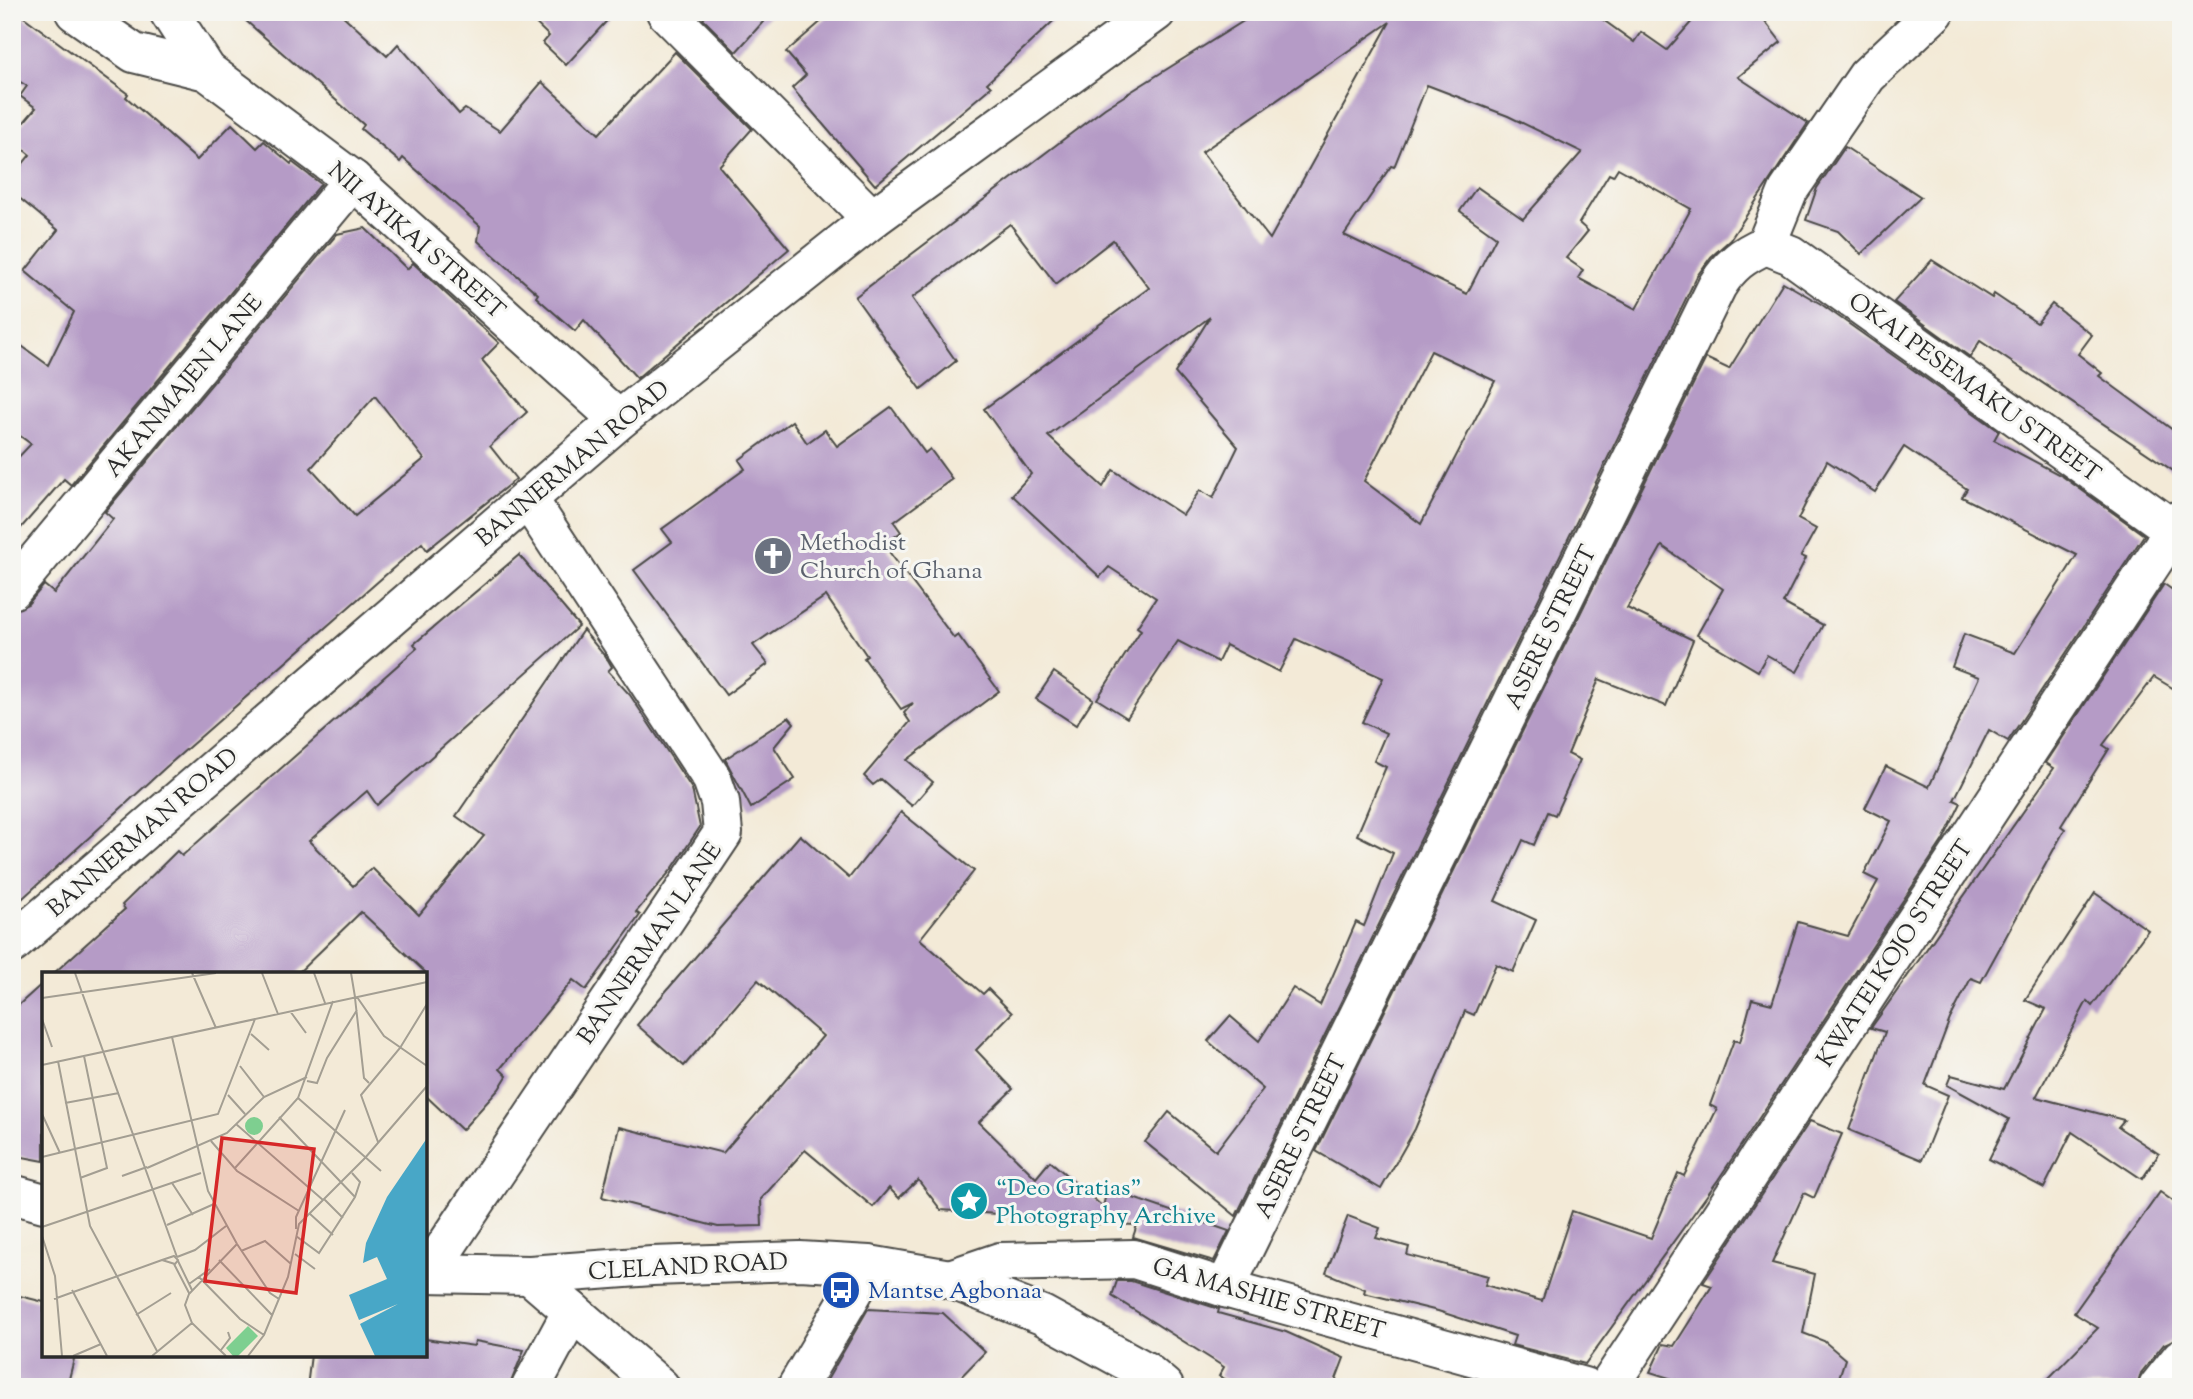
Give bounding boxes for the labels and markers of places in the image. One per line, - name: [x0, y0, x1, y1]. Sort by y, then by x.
- place label: Methodist Church of Ghana: [800, 527, 983, 589]
- church icon: Methodist Church of Ghana: [752, 535, 794, 577]
- place label: “Deo Gratias” Photography Archive: [996, 1172, 1216, 1234]
- place icon: “Deo Gratias” Photography Archive: [948, 1180, 990, 1222]
- bus stop icon: Mantse Agbonaa: [820, 1269, 862, 1311]
- place label: Mantse Agbonaa: [868, 1275, 1042, 1309]

